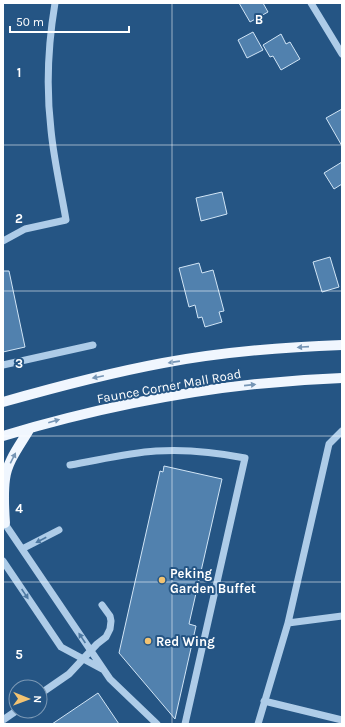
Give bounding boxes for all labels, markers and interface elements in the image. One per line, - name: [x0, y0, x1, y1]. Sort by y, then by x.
- scale bar: [10, 8, 129, 34]
- text: B: [255, 12, 263, 27]
- text: 50 m: [16, 15, 44, 29]
- text: 1: [17, 65, 21, 80]
- text: 2: [15, 211, 23, 226]
- one-way arrow: [297, 343, 309, 350]
- text: 3: [15, 356, 23, 371]
- one-way arrow: [168, 358, 180, 365]
- street label: Faunce Corner Mall Road: [96, 366, 242, 406]
- one-way arrow: [92, 374, 104, 380]
- one-way arrow: [244, 382, 256, 388]
- one-way arrow: [48, 418, 60, 424]
- one-way arrow: [10, 452, 16, 464]
- text: 4: [15, 501, 23, 516]
- one-way arrow: [35, 536, 46, 543]
- place label: Peking Garden Buffet: [170, 566, 256, 596]
- marker: Peking Garden Buffet: [157, 575, 167, 585]
- one-way arrow: [21, 588, 29, 599]
- one-way arrow: [78, 633, 85, 644]
- place label: Red Wing: [156, 634, 215, 649]
- marker: Red Wing: [143, 636, 153, 646]
- text: 5: [15, 647, 23, 662]
- north arrow: [8, 679, 48, 719]
- text: N: [31, 695, 44, 703]

